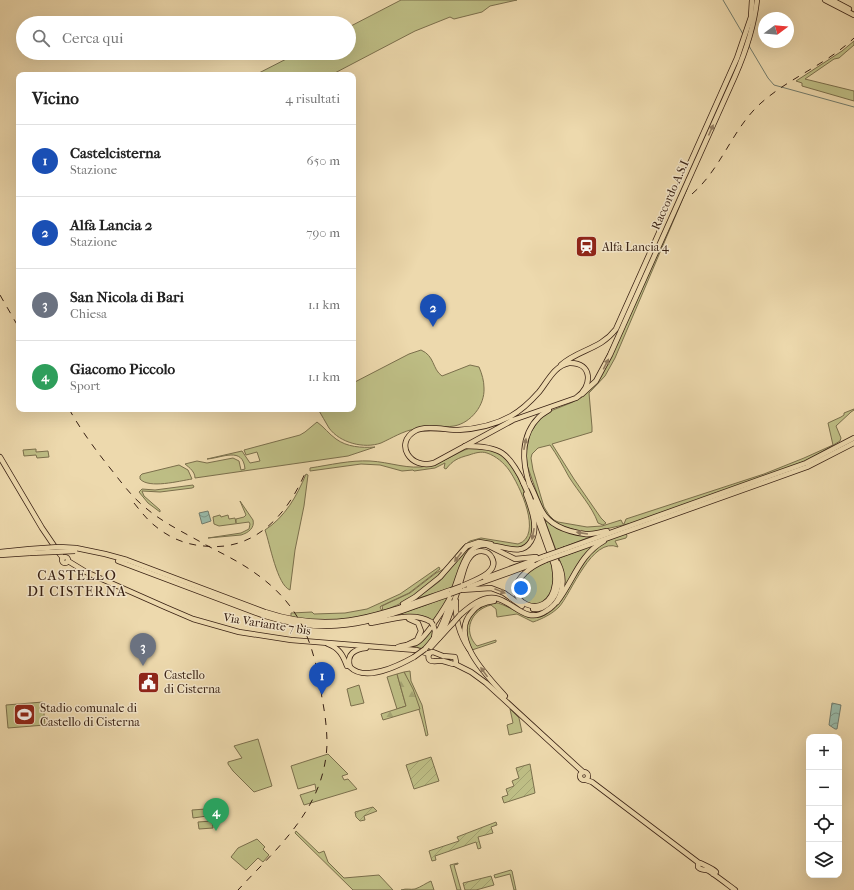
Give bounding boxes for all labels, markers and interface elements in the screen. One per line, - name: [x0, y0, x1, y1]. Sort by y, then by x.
- north arrow: [758, 12, 794, 48]
- search box: [16, 16, 356, 60]
- icon: search: [30, 27, 52, 49]
- text: Cerca qui: [62, 29, 123, 47]
- text: Vicino: [32, 88, 79, 108]
- text: 4 risultati: [285, 91, 340, 106]
- one-way arrow: [708, 125, 714, 136]
- text: Castelcisterna: [70, 144, 161, 162]
- text: 1: [43, 153, 47, 168]
- text: 650 m: [307, 153, 340, 168]
- street label: Raccordo A.S.I: [648, 158, 692, 232]
- text: Stazione: [70, 162, 117, 177]
- text: Alfa Lancia 2: [70, 216, 153, 234]
- text: 2: [42, 225, 48, 240]
- text: 790 m: [306, 225, 340, 240]
- text: Stazione: [70, 234, 117, 249]
- station icon: Alfa Lancia 4: [574, 234, 600, 260]
- place label: Alfa Lancia 4: [601, 240, 670, 254]
- text: San Nicola di Bari: [70, 288, 184, 306]
- pin: 2: [420, 294, 446, 327]
- text: 3: [42, 297, 48, 312]
- text: 1.1 km: [308, 297, 340, 312]
- text: Chiesa: [70, 306, 107, 321]
- one-way arrow: [603, 358, 609, 369]
- text: Giacomo Piccolo: [70, 360, 175, 378]
- text: 4: [41, 369, 49, 384]
- text: 1.1 km: [308, 369, 340, 384]
- text: Sport: [70, 378, 101, 393]
- one-way arrow: [523, 438, 529, 451]
- one-way arrow: [530, 527, 536, 540]
- one-way arrow: [576, 530, 588, 536]
- one-way arrow: [454, 551, 462, 562]
- district label: CASTELLO DI CISTERNA: [27, 567, 127, 600]
- your location: [511, 578, 531, 598]
- one-way arrow: [494, 589, 506, 595]
- street label: Via Variante 7 bis: [221, 610, 312, 638]
- pin: 3: [130, 633, 156, 666]
- pin: 1: [309, 662, 335, 695]
- one-way arrow: [480, 666, 488, 677]
- place label: Castello di Cisterna: [164, 668, 221, 696]
- public building icon: Castello di Cisterna: [135, 669, 161, 695]
- place label: Stadio comunale di Castello di Cisterna: [40, 701, 140, 729]
- sports icon: Stadio comunale di Castello di Cisterna: [12, 702, 38, 728]
- map controls: [806, 734, 842, 878]
- button: +: [806, 734, 842, 770]
- button: −: [806, 770, 842, 806]
- pin: 4: [203, 798, 229, 831]
- button: locate: [806, 806, 842, 842]
- button: layers: [806, 842, 842, 878]

